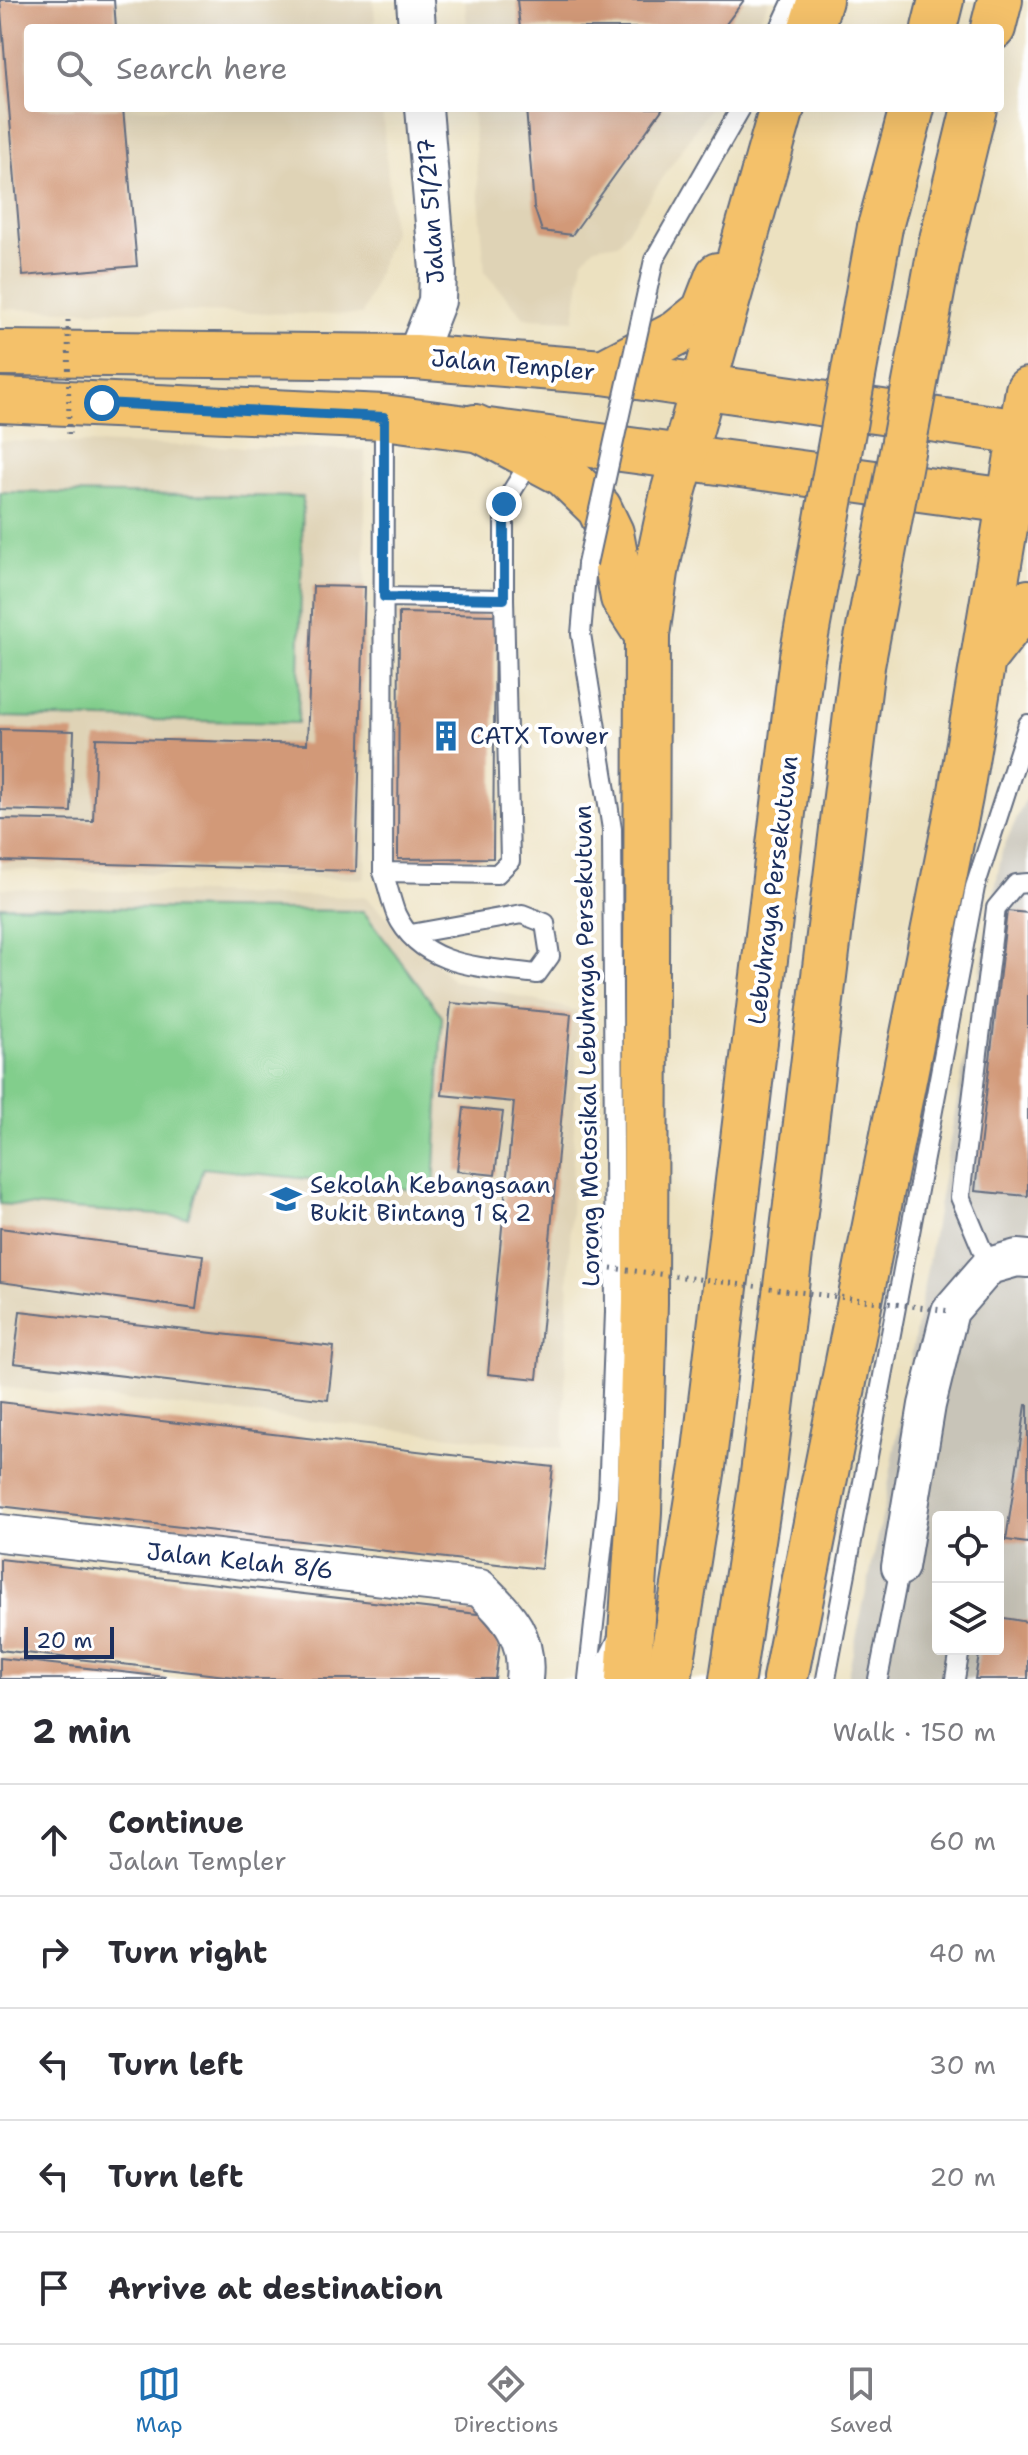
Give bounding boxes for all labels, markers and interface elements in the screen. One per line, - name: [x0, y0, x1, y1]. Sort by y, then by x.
- search box: [24, 24, 1004, 112]
- icon: search: [52, 46, 96, 90]
- text: Search here: [116, 48, 287, 89]
- street label: Jalan 51/217: [410, 137, 452, 285]
- street label: Jalan Templer: [430, 342, 596, 388]
- route start: [84, 385, 120, 421]
- route end: [486, 486, 522, 522]
- building icon: CATX Tower: [429, 719, 463, 753]
- place label: CATX Tower: [470, 720, 609, 752]
- street label: Lebuhraya Persekutuan: [741, 754, 805, 1026]
- street label: Lorong Motosikal Lebuhraya Persekutuan: [567, 805, 607, 1287]
- place label: Sekolah Kebangsaan Bukit Bintang 1 & 2: [310, 1169, 551, 1229]
- school or university icon: Sekolah Kebangsaan Bukit Bintang 1 & 2: [269, 1182, 303, 1216]
- map controls: [932, 1511, 1004, 1655]
- button: locate: [932, 1511, 1004, 1583]
- street label: Jalan Kelah 8/6: [145, 1535, 335, 1587]
- button: layers: [932, 1583, 1004, 1655]
- scale bar: [24, 1623, 114, 1659]
- text: 20 m: [36, 1626, 93, 1655]
- text: 2 min: [32, 1708, 131, 1754]
- text: Walk · 150 m: [833, 1714, 996, 1749]
- text: Continue: [108, 1802, 244, 1843]
- icon: ahead: [32, 1818, 76, 1862]
- text: 60 m: [929, 1823, 996, 1858]
- text: Jalan Templer: [108, 1843, 286, 1878]
- icon: right: [32, 1930, 76, 1974]
- text: Turn right: [108, 1932, 267, 1973]
- text: 40 m: [929, 1935, 996, 1970]
- icon: left: [32, 2042, 76, 2086]
- text: Turn left: [108, 2044, 243, 2085]
- text: 30 m: [929, 2047, 996, 2082]
- icon: left: [32, 2154, 76, 2198]
- text: Turn left: [108, 2156, 243, 2197]
- text: 20 m: [929, 2159, 996, 2194]
- icon: arrive: [32, 2266, 76, 2310]
- text: Arrive at destination: [108, 2268, 443, 2309]
- tab: Map: [136, 2362, 183, 2439]
- tab: Directions: [454, 2362, 559, 2439]
- tab: Saved: [830, 2362, 892, 2439]

